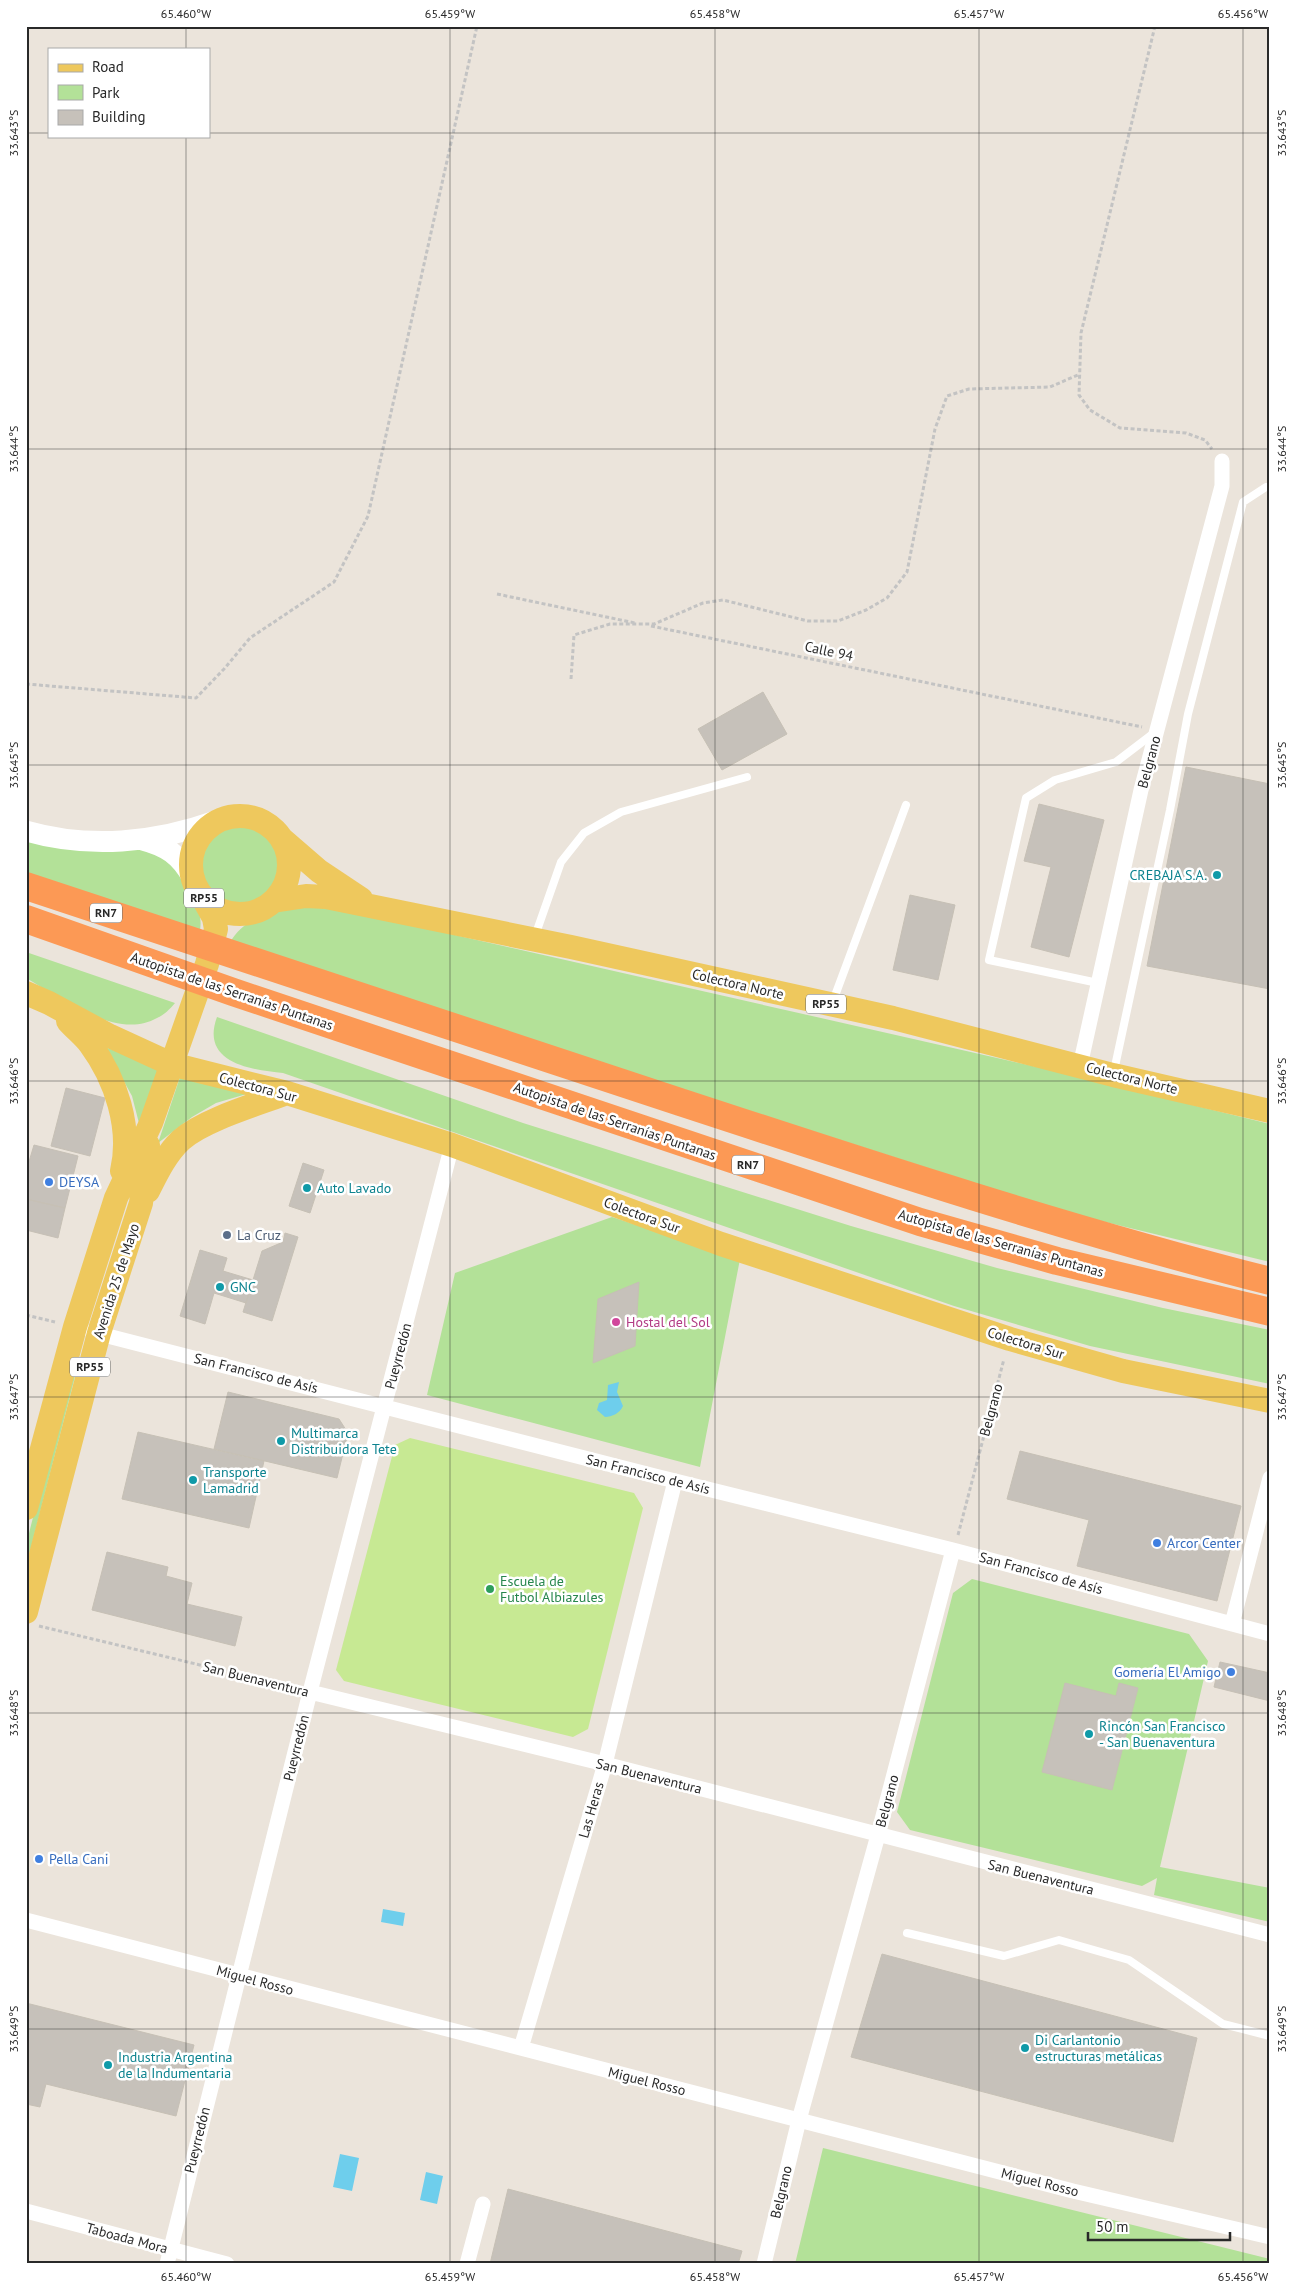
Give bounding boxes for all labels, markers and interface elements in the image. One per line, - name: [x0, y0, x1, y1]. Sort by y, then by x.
- text: 65.460°W: [161, 6, 211, 21]
- text: 65.459°W: [425, 6, 475, 21]
- text: 65.458°W: [690, 6, 740, 21]
- text: 65.457°W: [954, 6, 1004, 21]
- text: 65.456°W: [1218, 6, 1268, 21]
- legend: [48, 48, 210, 138]
- text: Road: [92, 57, 124, 76]
- text: Park: [92, 83, 120, 102]
- text: Building: [92, 107, 146, 126]
- text: 33.643°S: [6, 110, 21, 156]
- text: 33.643°S: [1274, 110, 1289, 156]
- text: 33.644°S: [6, 426, 21, 472]
- text: 33.644°S: [1274, 426, 1289, 472]
- street label: Calle 94: [803, 637, 855, 665]
- street label: Belgrano: [1133, 734, 1165, 790]
- text: 33.645°S: [6, 742, 21, 788]
- text: 33.645°S: [1274, 742, 1289, 788]
- place label: CREBAJA S.A.: [1129, 866, 1207, 884]
- marker: CREBAJA S.A.: [1211, 869, 1223, 881]
- road number: RP55: [184, 888, 224, 908]
- road number: RN7: [90, 904, 122, 922]
- street label: Autopista de las Serranías Puntanas: [128, 948, 336, 1034]
- street label: Colectora Norte: [690, 965, 786, 1003]
- road number: RP55: [806, 994, 846, 1014]
- text: 33.646°S: [6, 1058, 21, 1104]
- street label: Colectora Norte: [1084, 1058, 1180, 1098]
- text: 33.646°S: [1274, 1058, 1289, 1104]
- street label: Colectora Sur: [217, 1068, 299, 1106]
- street label: Autopista de las Serranías Puntanas: [511, 1078, 719, 1164]
- road number: RN7: [732, 1156, 764, 1174]
- place label: DEYSA: [59, 1173, 100, 1191]
- marker: DEYSA: [43, 1176, 55, 1188]
- place label: Auto Lavado: [317, 1179, 391, 1197]
- marker: Auto Lavado: [301, 1182, 313, 1194]
- street label: Colectora Sur: [601, 1193, 683, 1237]
- street label: Autopista de las Serranías Puntanas: [896, 1205, 1106, 1281]
- street label: Avenida 25 de Mayo: [89, 1221, 143, 1341]
- place label: La Cruz: [237, 1226, 281, 1244]
- marker: La Cruz: [221, 1229, 233, 1241]
- place label: GNC: [230, 1278, 256, 1296]
- marker: GNC: [214, 1281, 226, 1293]
- place label: Hostal del Sol: [626, 1313, 710, 1331]
- marker: Hostal del Sol: [610, 1316, 622, 1328]
- street label: Pueyrredón: [381, 1321, 415, 1391]
- street label: Colectora Sur: [985, 1323, 1067, 1363]
- street label: San Francisco de Asís: [192, 1349, 320, 1397]
- road number: RP55: [70, 1358, 110, 1376]
- text: 33.647°S: [6, 1374, 21, 1420]
- text: 33.647°S: [1274, 1374, 1289, 1420]
- street label: Belgrano: [975, 1382, 1007, 1438]
- place label: Multimarca Distribuidora Tete: [291, 1424, 397, 1458]
- marker: Multimarca Distribuidora Tete: [275, 1435, 287, 1447]
- street label: San Francisco de Asís: [584, 1450, 712, 1498]
- place label: Transporte Lamadrid: [203, 1463, 267, 1497]
- marker: Transporte Lamadrid: [187, 1474, 199, 1486]
- place label: Arcor Center: [1167, 1534, 1241, 1552]
- marker: Arcor Center: [1151, 1537, 1163, 1549]
- street label: San Francisco de Asís: [977, 1548, 1105, 1598]
- place label: Escuela de Futbol Albiazules: [500, 1572, 604, 1606]
- marker: Escuela de Futbol Albiazules: [484, 1583, 496, 1595]
- street label: San Buenaventura: [201, 1657, 311, 1701]
- place label: Gomería El Amigo: [1114, 1663, 1221, 1681]
- marker: Gomería El Amigo: [1225, 1666, 1237, 1678]
- text: 33.648°S: [6, 1690, 21, 1736]
- text: 33.648°S: [1274, 1690, 1289, 1736]
- street label: Pueyrredón: [279, 1713, 313, 1783]
- place label: Rincón San Francisco - San Buenaventura: [1099, 1717, 1225, 1751]
- marker: Rincón San Francisco - San Buenaventura: [1083, 1728, 1095, 1740]
- street label: San Buenaventura: [594, 1754, 704, 1798]
- street label: Belgrano: [871, 1773, 903, 1829]
- street label: Las Heras: [574, 1780, 608, 1840]
- place label: Pella Cani: [49, 1850, 108, 1868]
- marker: Pella Cani: [33, 1853, 45, 1865]
- street label: San Buenaventura: [986, 1855, 1096, 1899]
- street label: Miguel Rosso: [214, 1961, 296, 1999]
- text: 33.649°S: [6, 2006, 21, 2052]
- text: 33.649°S: [1274, 2006, 1289, 2052]
- place label: Di Carlantonio estructuras metálicas: [1035, 2031, 1162, 2065]
- marker: Di Carlantonio estructuras metálicas: [1019, 2042, 1031, 2054]
- place label: Industria Argentina de la Indumentaria: [118, 2048, 233, 2082]
- marker: Industria Argentina de la Indumentaria: [102, 2059, 114, 2071]
- street label: Miguel Rosso: [606, 2063, 688, 2099]
- street label: Pueyrredón: [180, 2105, 214, 2175]
- street label: Belgrano: [766, 2164, 796, 2220]
- street label: Miguel Rosso: [999, 2164, 1081, 2200]
- scale bar: [1088, 2210, 1231, 2242]
- text: 50 m: [1096, 2217, 1129, 2236]
- street label: Taboada Mora: [84, 2218, 170, 2258]
- text: 65.460°W: [161, 2269, 211, 2284]
- text: 65.459°W: [425, 2269, 475, 2284]
- text: 65.458°W: [690, 2269, 740, 2284]
- text: 65.457°W: [954, 2269, 1004, 2284]
- text: 65.456°W: [1218, 2269, 1268, 2284]

